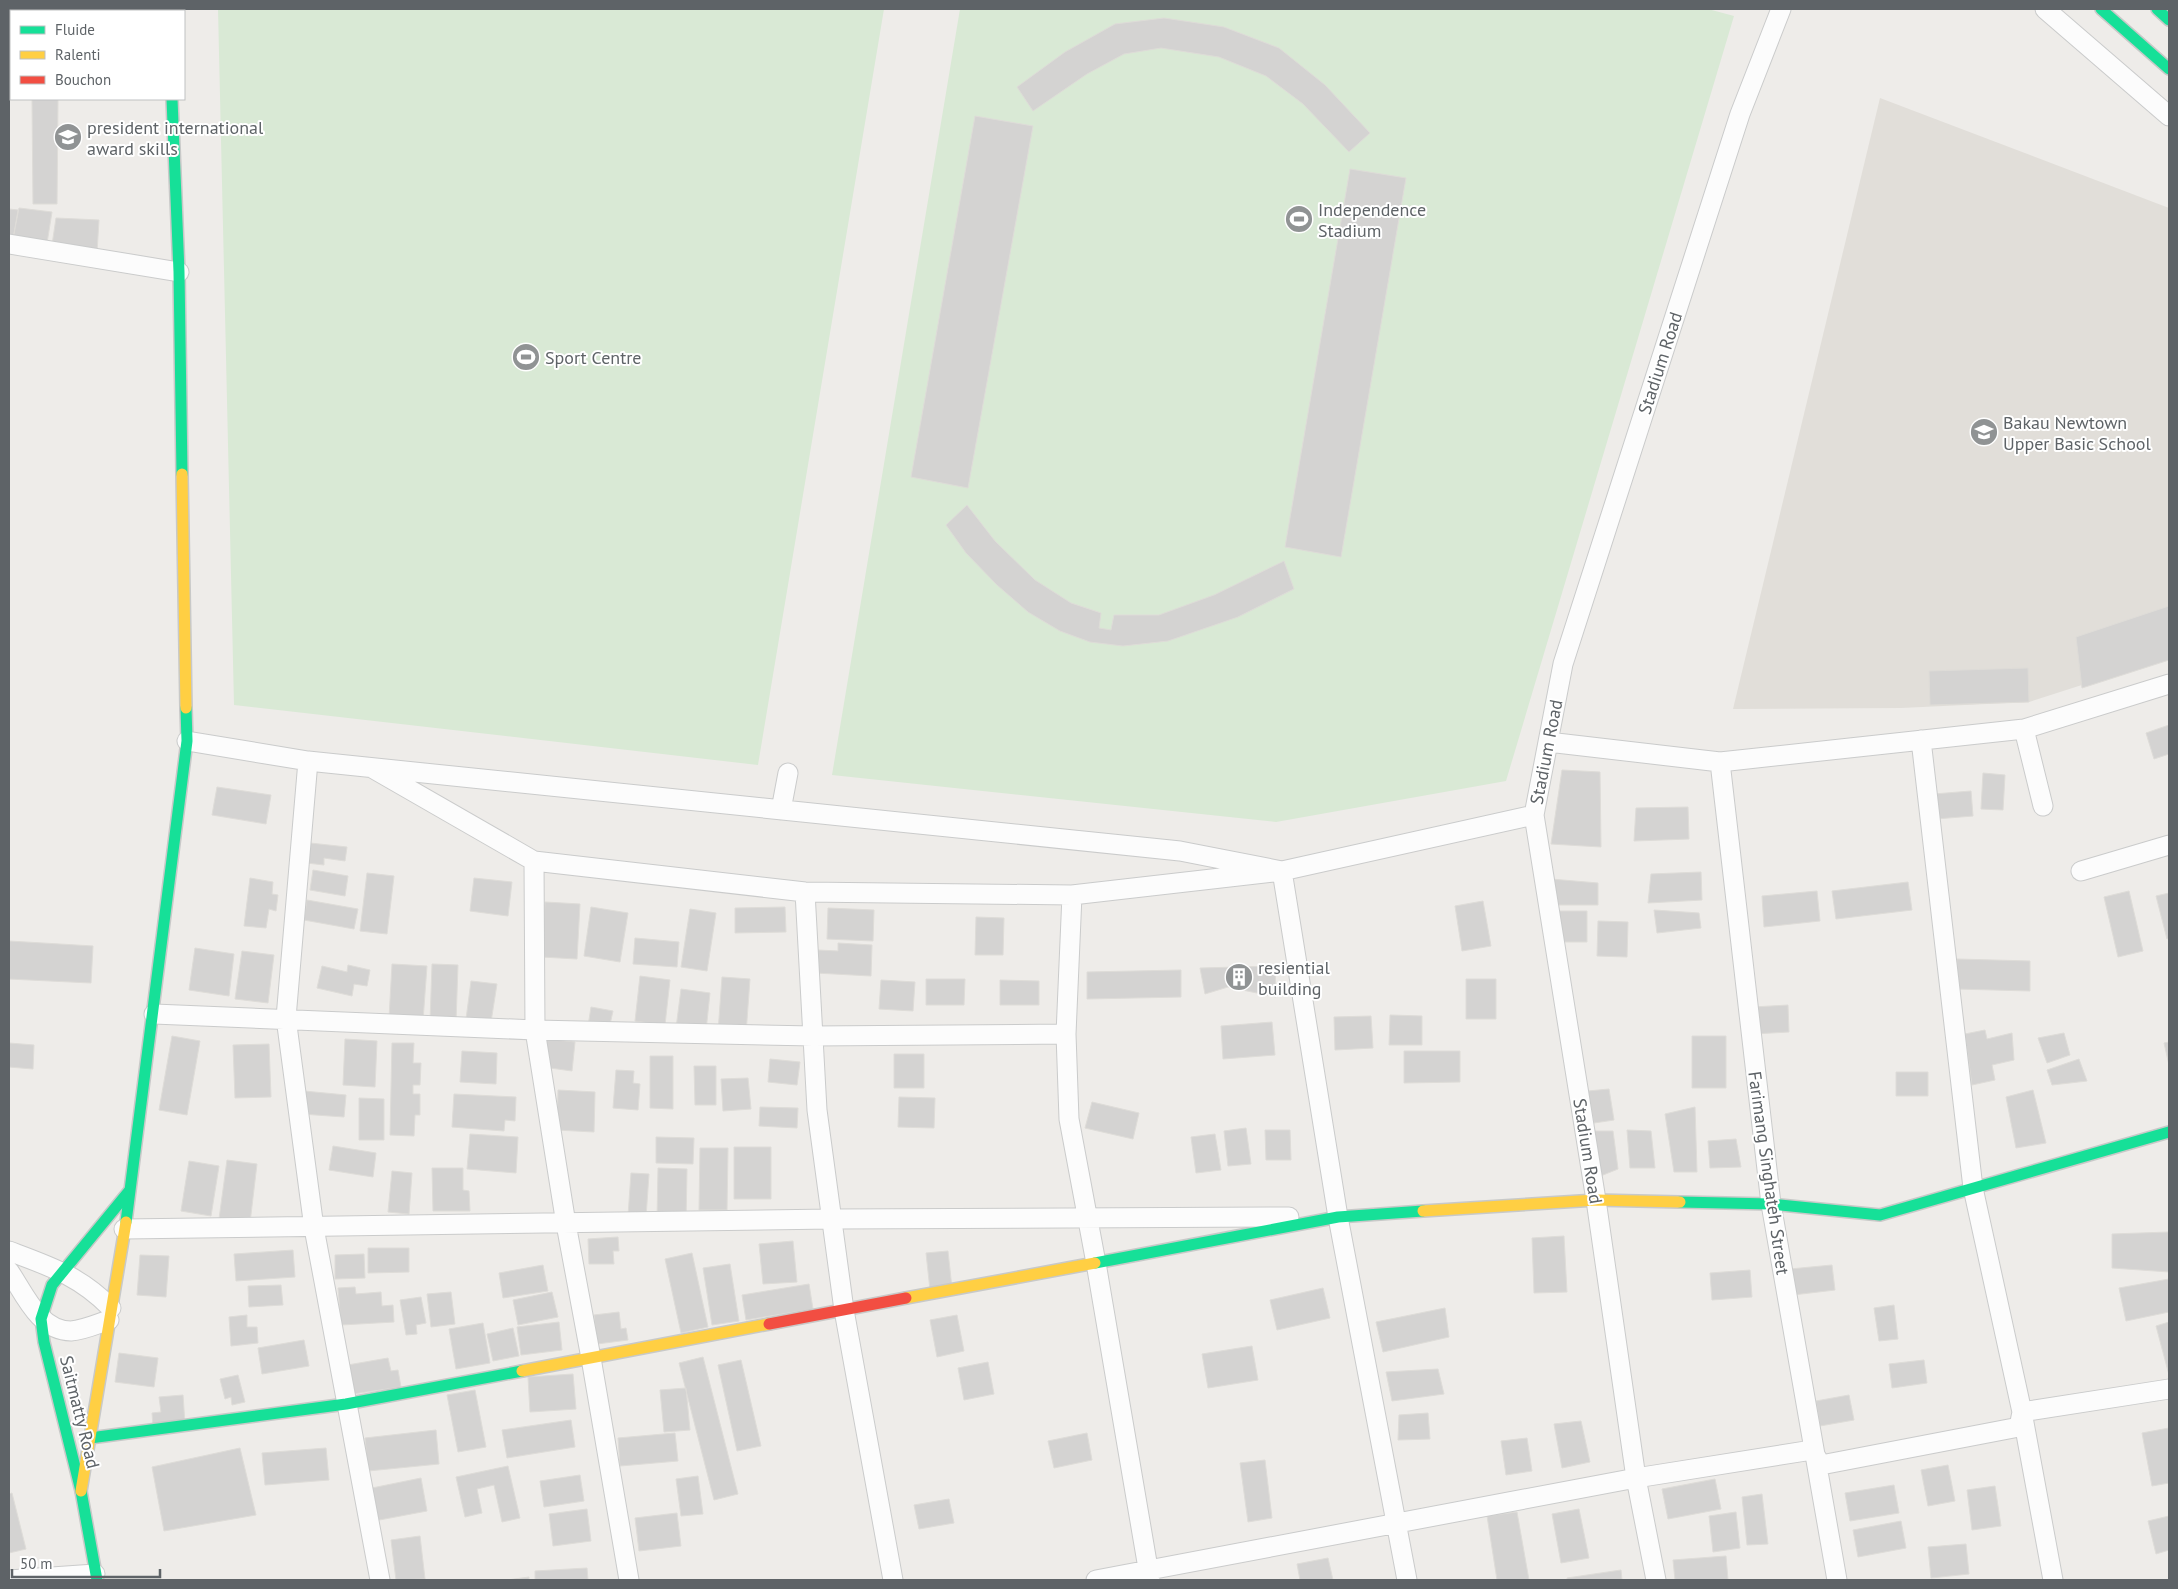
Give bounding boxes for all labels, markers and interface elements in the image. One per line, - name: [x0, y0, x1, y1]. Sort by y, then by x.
- legend: [10, 10, 185, 100]
- text: Fluide: [55, 20, 95, 39]
- text: Ralenti: [55, 45, 101, 64]
- text: Bouchon: [55, 70, 111, 89]
- place label: president international award skills: [87, 116, 264, 160]
- school or university icon: president international award skills: [53, 122, 83, 152]
- place label: Independence Stadium: [1318, 198, 1426, 242]
- sports icon: Independence Stadium: [1284, 204, 1314, 234]
- street label: Stadium Road: [1633, 309, 1687, 417]
- sports icon: Sport Centre: [511, 342, 541, 372]
- place label: Sport Centre: [545, 346, 642, 369]
- place label: Bakau Newtown Upper Basic School: [2003, 411, 2151, 455]
- school or university icon: Bakau Newtown Upper Basic School: [1969, 417, 1999, 447]
- street label: Stadium Road: [1525, 698, 1567, 806]
- place label: resiential building: [1258, 956, 1331, 1000]
- building icon: resiential building: [1224, 962, 1254, 992]
- street label: Farimang Singhateh Street: [1743, 1070, 1795, 1276]
- street label: Stadium Road: [1568, 1097, 1608, 1205]
- street label: Saitmatty Road: [55, 1353, 105, 1471]
- scale bar: [12, 1546, 160, 1578]
- text: 50 m: [20, 1554, 53, 1573]

